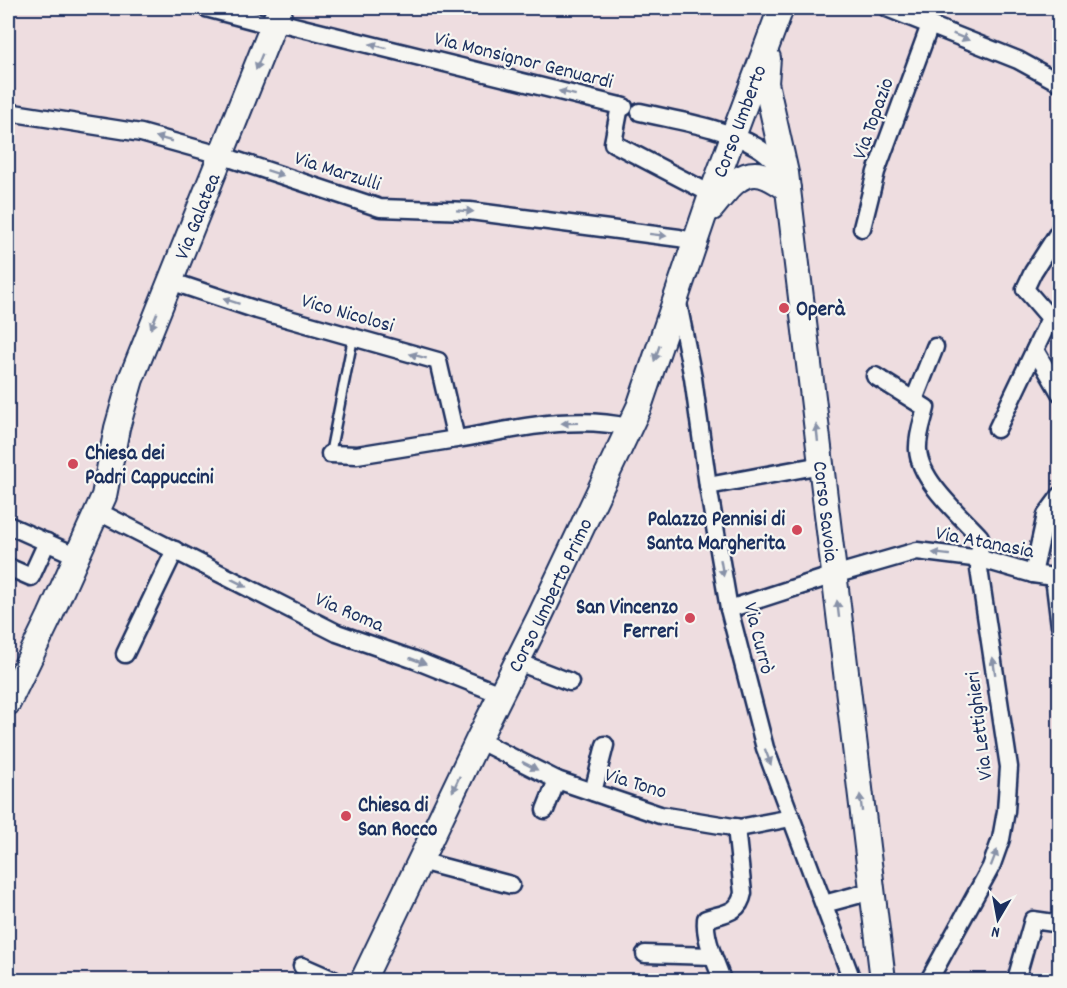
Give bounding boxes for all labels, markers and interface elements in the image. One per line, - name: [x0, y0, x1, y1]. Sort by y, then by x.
- street label: Via Monsignor Genuardi: [431, 25, 616, 99]
- one-way arrow: [952, 32, 970, 42]
- one-way arrow: [369, 41, 387, 51]
- one-way arrow: [254, 53, 263, 71]
- street label: Corso Umberto: [707, 61, 776, 183]
- street label: Via Topazio: [846, 74, 903, 164]
- one-way arrow: [558, 87, 577, 97]
- one-way arrow: [155, 134, 173, 143]
- street label: Via Marzulli: [290, 145, 384, 201]
- street label: Via Galatea: [168, 168, 230, 265]
- one-way arrow: [267, 169, 285, 179]
- one-way arrow: [455, 207, 474, 216]
- one-way arrow: [649, 230, 668, 240]
- street label: Vico Nicolosi: [297, 287, 397, 343]
- one-way arrow: [222, 296, 240, 306]
- place label: Operà: [796, 296, 846, 326]
- marker: Operà: [777, 301, 791, 315]
- one-way arrow: [149, 312, 159, 330]
- one-way arrow: [652, 344, 662, 362]
- one-way arrow: [409, 350, 427, 360]
- one-way arrow: [560, 418, 579, 427]
- one-way arrow: [812, 424, 822, 443]
- place label: Chiesa dei Padri Cappuccini: [85, 440, 214, 494]
- marker: Chiesa dei Padri Cappuccini: [66, 457, 80, 471]
- street label: Corso Savoia: [803, 459, 845, 565]
- place label: Palazzo Pennisi di Santa Margherita: [647, 506, 786, 560]
- street label: Corso Umberto Primo: [502, 514, 602, 678]
- street label: Via Atanasia: [933, 520, 1037, 568]
- marker: Palazzo Pennisi di Santa Margherita: [790, 523, 804, 537]
- one-way arrow: [931, 549, 950, 559]
- one-way arrow: [718, 559, 727, 578]
- one-way arrow: [231, 578, 248, 588]
- street label: Via Roma: [310, 586, 389, 642]
- place label: San Vincenzo Ferreri: [576, 594, 678, 648]
- one-way arrow: [833, 599, 843, 618]
- street label: Via Currò: [734, 600, 780, 678]
- marker: San Vincenzo Ferreri: [683, 611, 697, 625]
- one-way arrow: [409, 657, 427, 667]
- one-way arrow: [989, 657, 998, 676]
- street label: Via Lettighieri: [959, 669, 1003, 782]
- one-way arrow: [764, 749, 774, 767]
- one-way arrow: [521, 761, 538, 771]
- street label: Via Tono: [600, 761, 670, 808]
- one-way arrow: [452, 776, 461, 793]
- place label: Chiesa di San Rocco: [358, 792, 437, 846]
- one-way arrow: [857, 793, 866, 812]
- marker: Chiesa di San Rocco: [339, 809, 353, 823]
- one-way arrow: [989, 849, 999, 867]
- north arrow: [968, 889, 1028, 949]
- text: N: [990, 919, 1002, 943]

